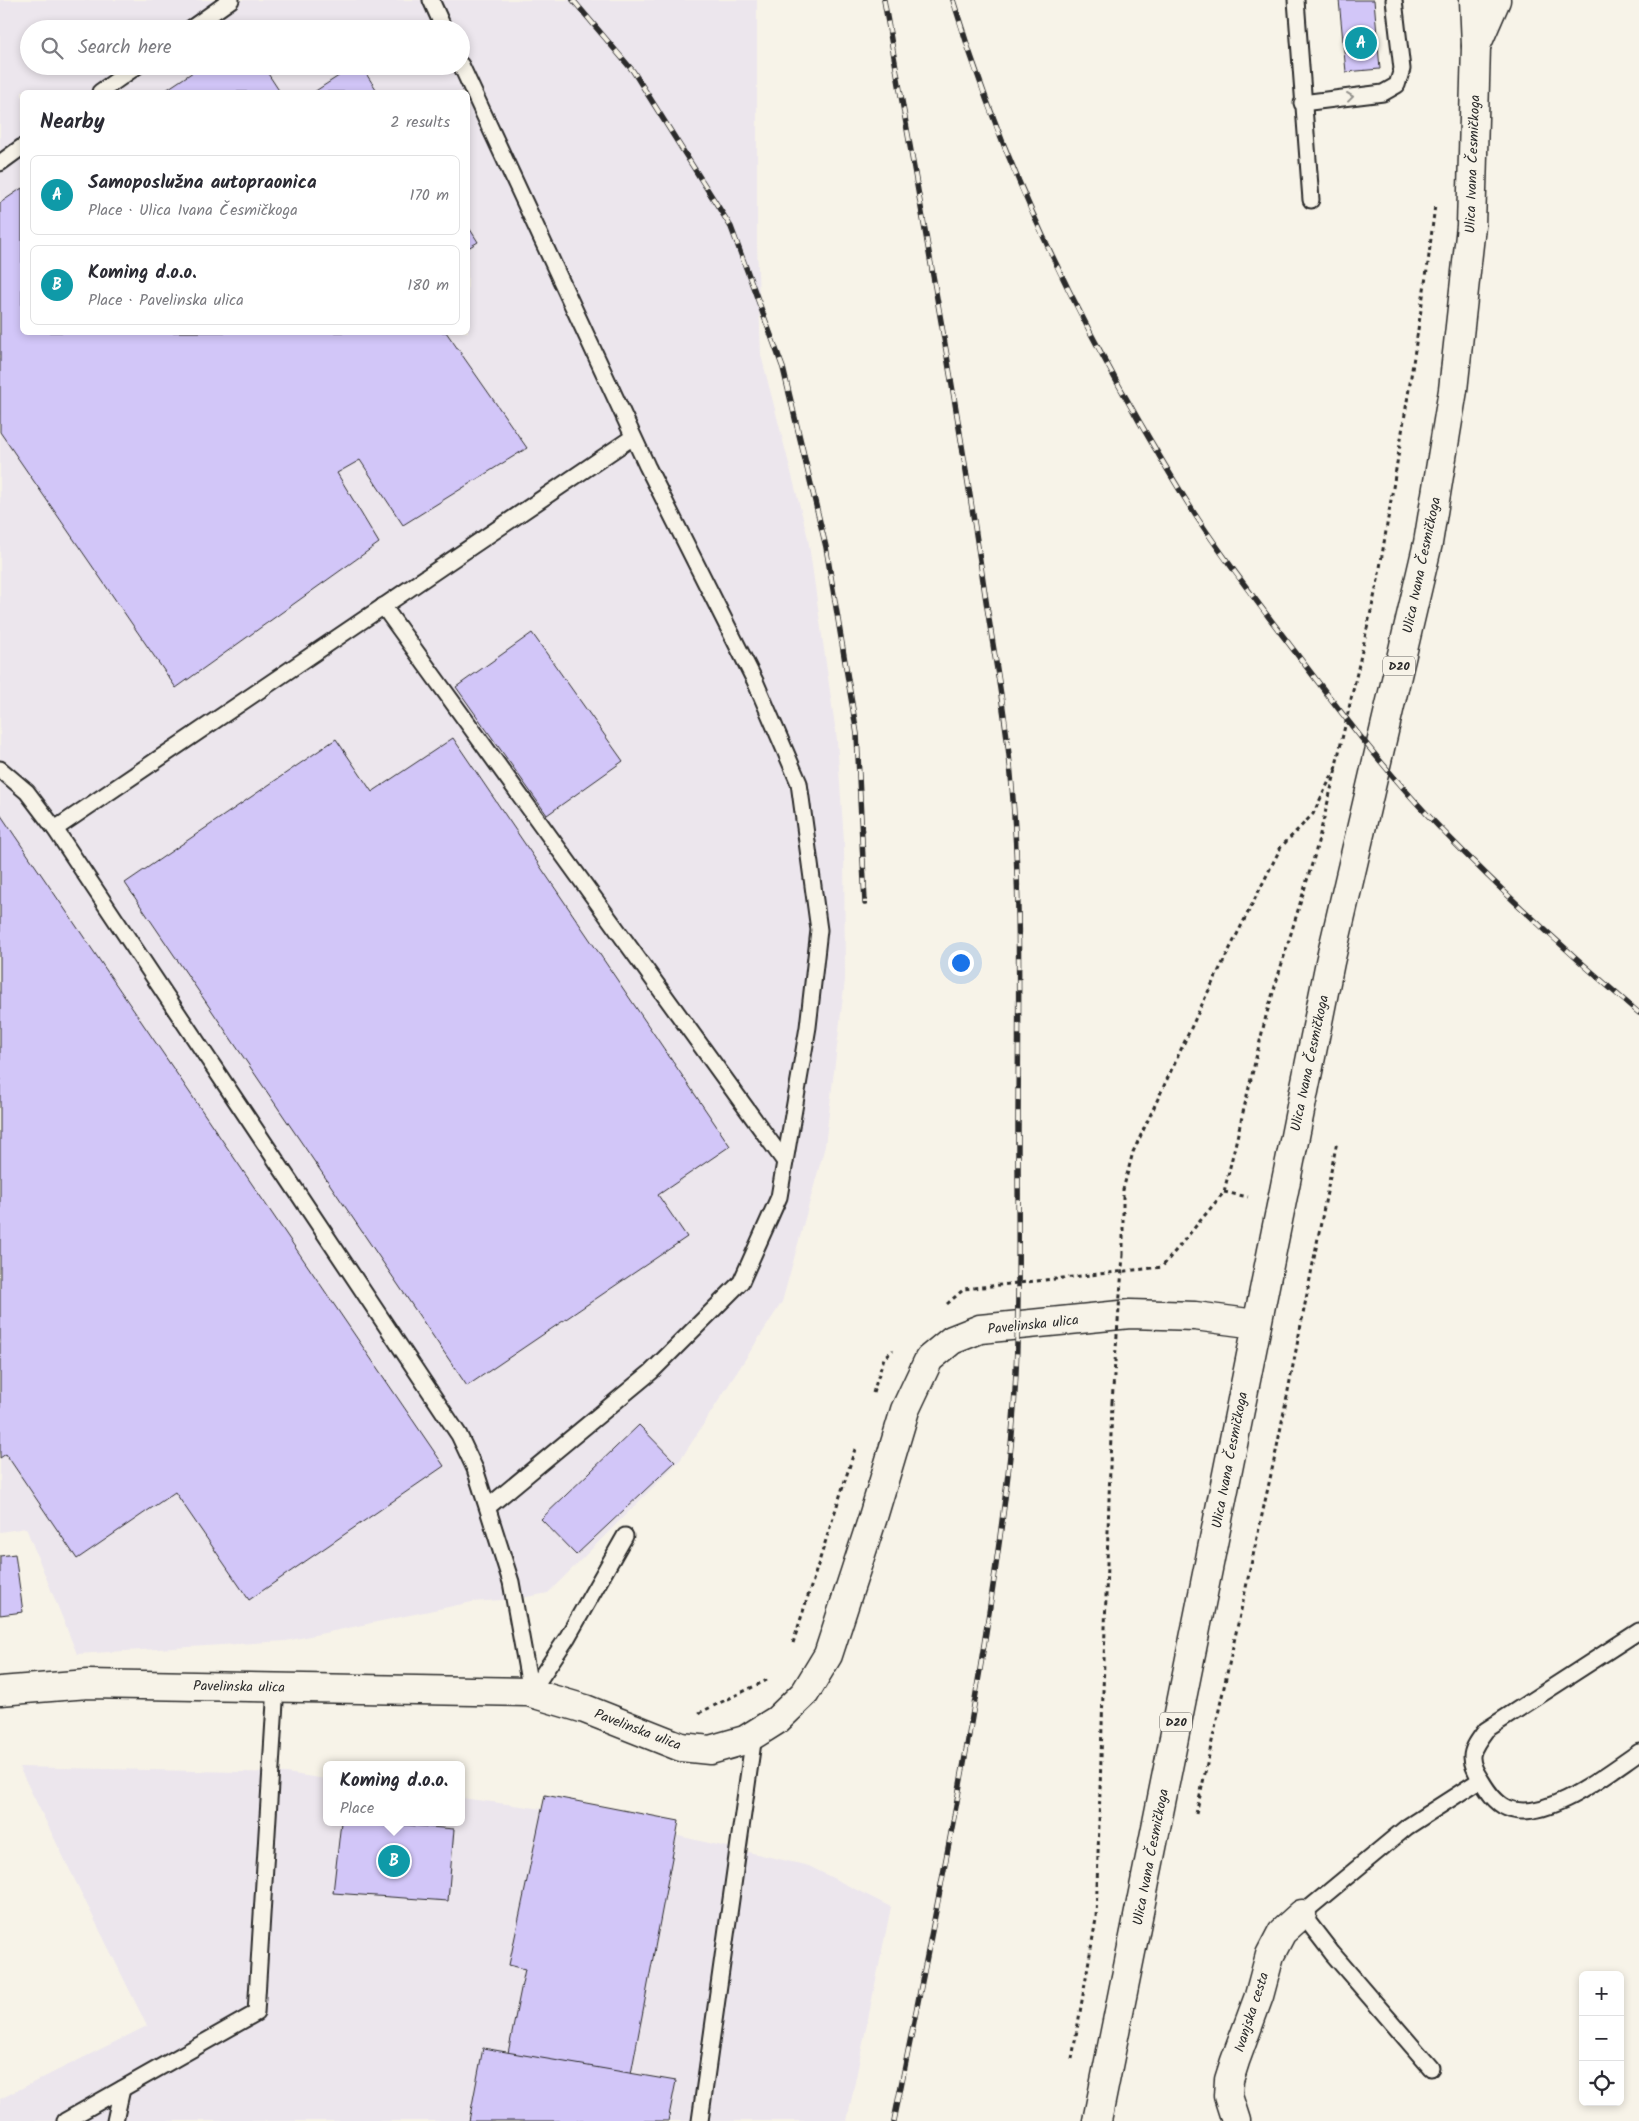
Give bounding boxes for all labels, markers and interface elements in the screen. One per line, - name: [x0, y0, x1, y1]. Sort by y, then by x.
- search box: [20, 20, 470, 75]
- pin: A: [1345, 24, 1377, 62]
- text: Search here: [78, 33, 172, 63]
- icon: search: [38, 34, 66, 62]
- one-way arrow: [1347, 92, 1355, 103]
- street label: Ulica Ivana Česmičkoga: [1460, 94, 1486, 234]
- text: Nearby: [40, 106, 105, 139]
- text: 2 results: [390, 110, 450, 135]
- text: Samoposlužna autopraonica: [88, 168, 317, 198]
- text: A: [52, 183, 62, 208]
- text: 170 m: [409, 183, 449, 208]
- text: Place · Ulica Ivana Česmičkoga: [88, 198, 298, 223]
- text: Koming d.o.o.: [88, 258, 197, 288]
- text: B: [52, 273, 62, 298]
- text: 180 m: [407, 273, 449, 298]
- text: Place · Pavelinska ulica: [88, 288, 244, 313]
- street label: Ulica Ivana Česmičkoga: [1397, 495, 1447, 635]
- road number: D20: [1383, 656, 1415, 676]
- your location: [948, 950, 974, 976]
- street label: Ulica Ivana Česmičkoga: [1285, 993, 1335, 1133]
- street label: Pavelinska ulica: [986, 1309, 1080, 1341]
- street label: Ulica Ivana Česmičkoga: [1206, 1390, 1254, 1530]
- street label: Pavelinska ulica: [193, 1675, 285, 1699]
- street label: Pavelinska ulica: [591, 1703, 684, 1757]
- road number: D20: [1160, 1712, 1192, 1731]
- popup: [323, 1761, 465, 1826]
- text: Koming d.o.o.: [340, 1766, 448, 1796]
- street label: Ulica Ivana Česmičkoga: [1127, 1787, 1175, 1927]
- text: Place: [340, 1796, 374, 1821]
- pin: B: [378, 1842, 410, 1880]
- street label: Ivanjska cesta: [1229, 1969, 1275, 2055]
- map controls: [1579, 1971, 1624, 2106]
- button: +: [1579, 1971, 1624, 2016]
- button: −: [1579, 2016, 1624, 2061]
- button: locate: [1579, 2061, 1624, 2106]

